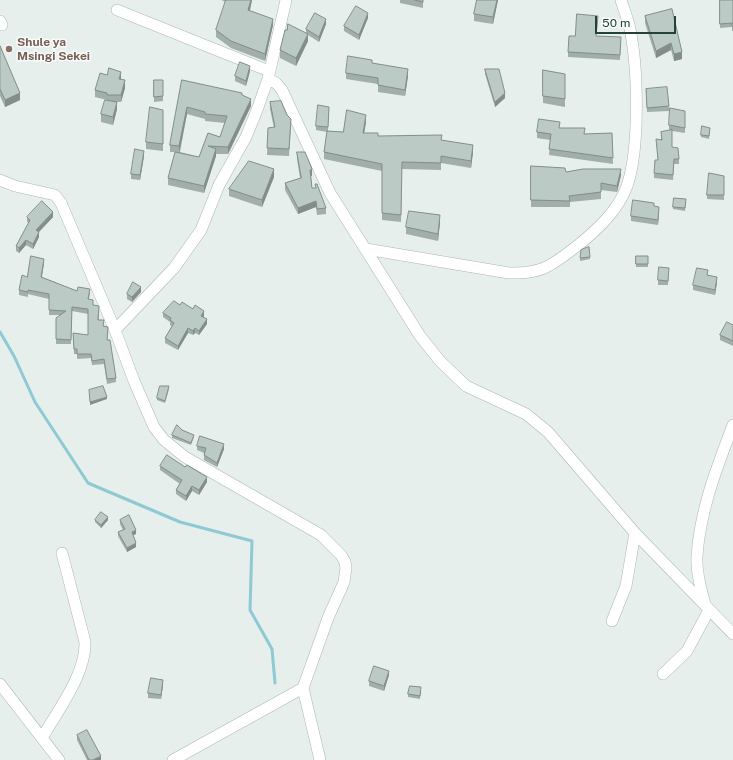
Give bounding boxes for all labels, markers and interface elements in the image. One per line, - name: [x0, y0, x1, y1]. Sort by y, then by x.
- scale bar: [597, 8, 678, 34]
- text: 50 m: [602, 16, 630, 30]
- place label: Shule ya Msingi Sekei: [17, 35, 90, 63]
- marker: Shule ya Msingi Sekei: [4, 44, 14, 54]

